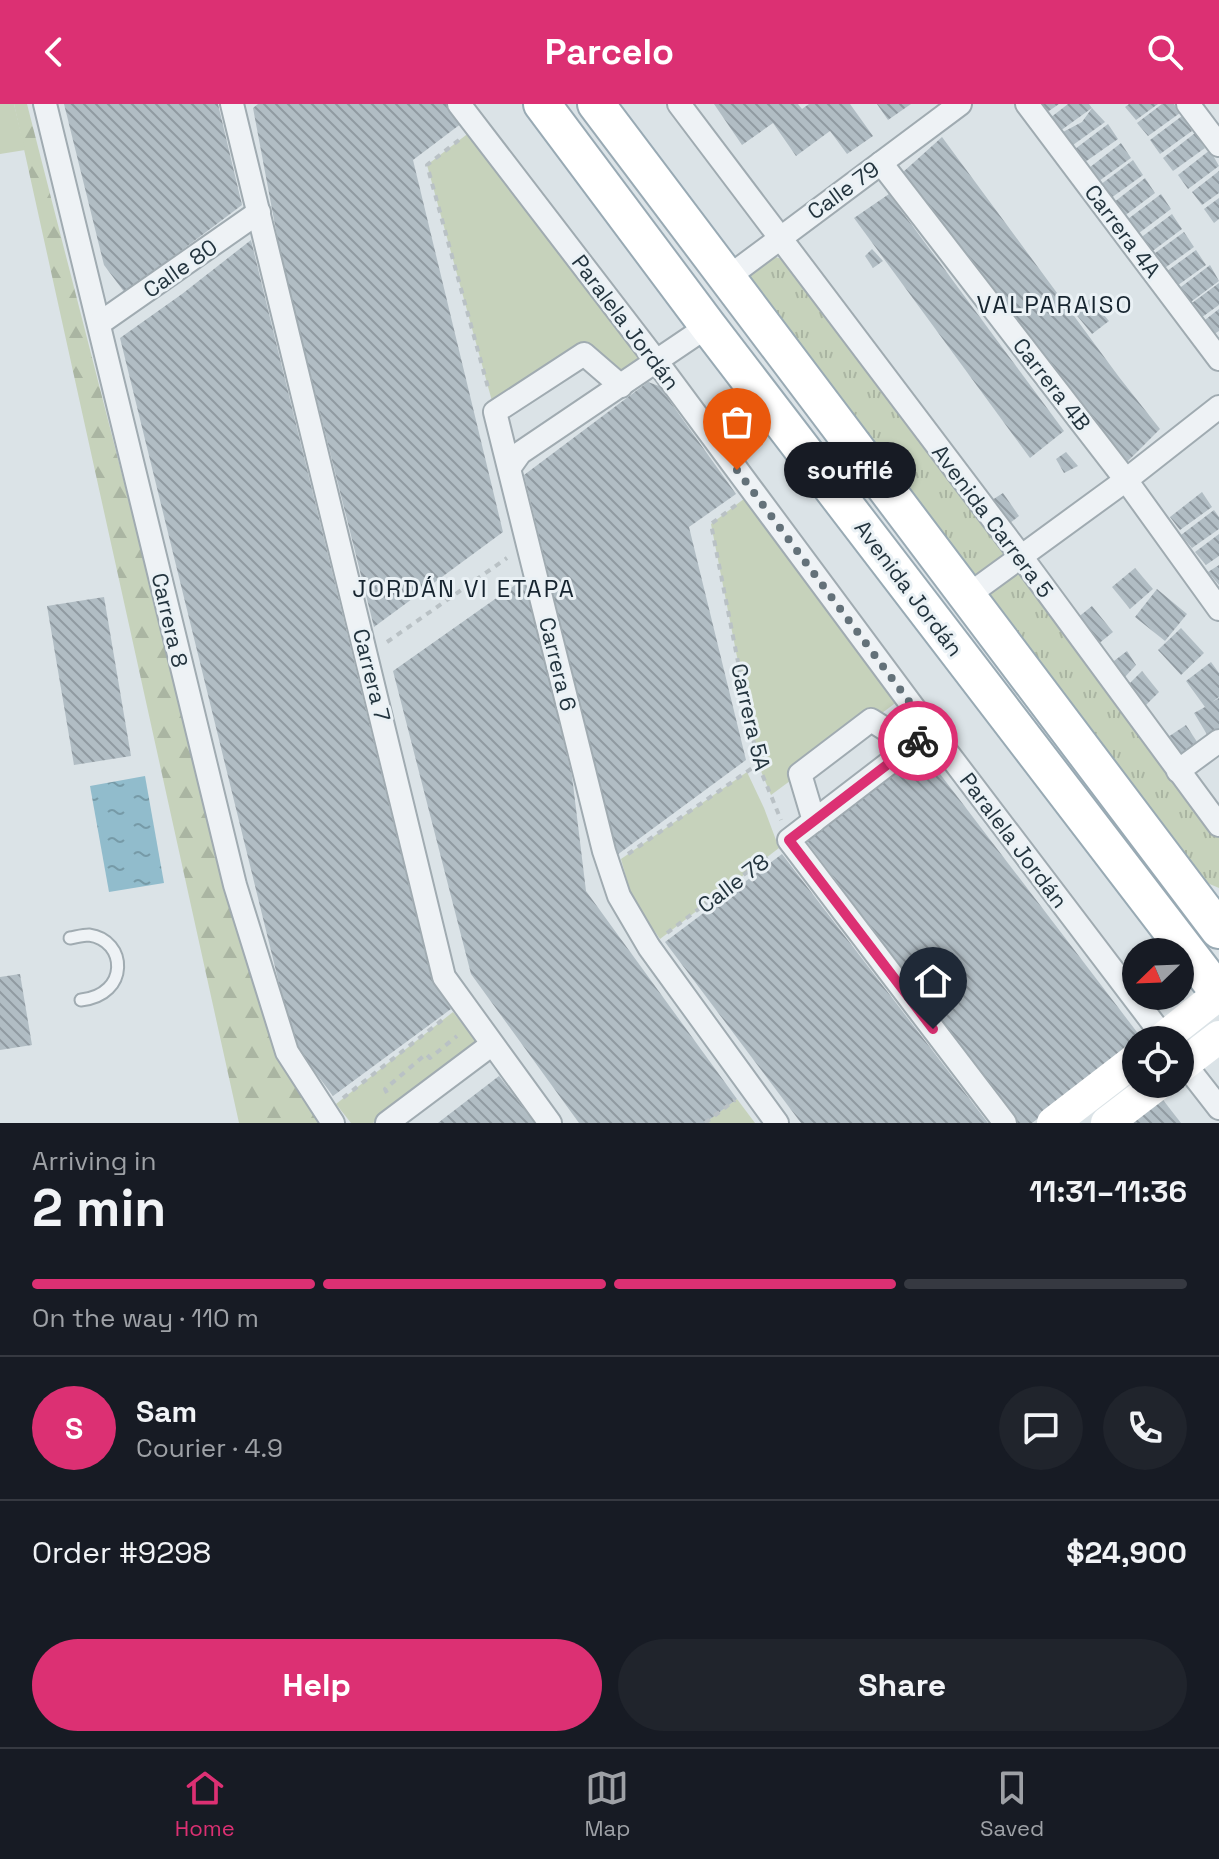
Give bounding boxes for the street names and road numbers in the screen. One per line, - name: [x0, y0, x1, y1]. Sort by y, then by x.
- street label: Calle 79: [802, 155, 884, 225]
- street label: Carrera 4A: [1079, 179, 1167, 283]
- street label: Calle 80: [138, 232, 222, 304]
- street label: Paralela Jordán: [566, 249, 686, 395]
- street label: Carrera 4B: [1007, 332, 1097, 436]
- street label: Avenida Carrera 5: [926, 439, 1060, 603]
- street label: Avenida Jordán: [849, 514, 969, 662]
- street label: Carrera 8: [146, 570, 194, 670]
- street label: Carrera 6: [533, 614, 583, 714]
- street label: Carrera 7: [347, 626, 397, 724]
- street label: Carrera 5A: [725, 661, 777, 774]
- street label: Paralela Jordán: [954, 767, 1074, 913]
- street label: Calle 78: [692, 847, 774, 919]

